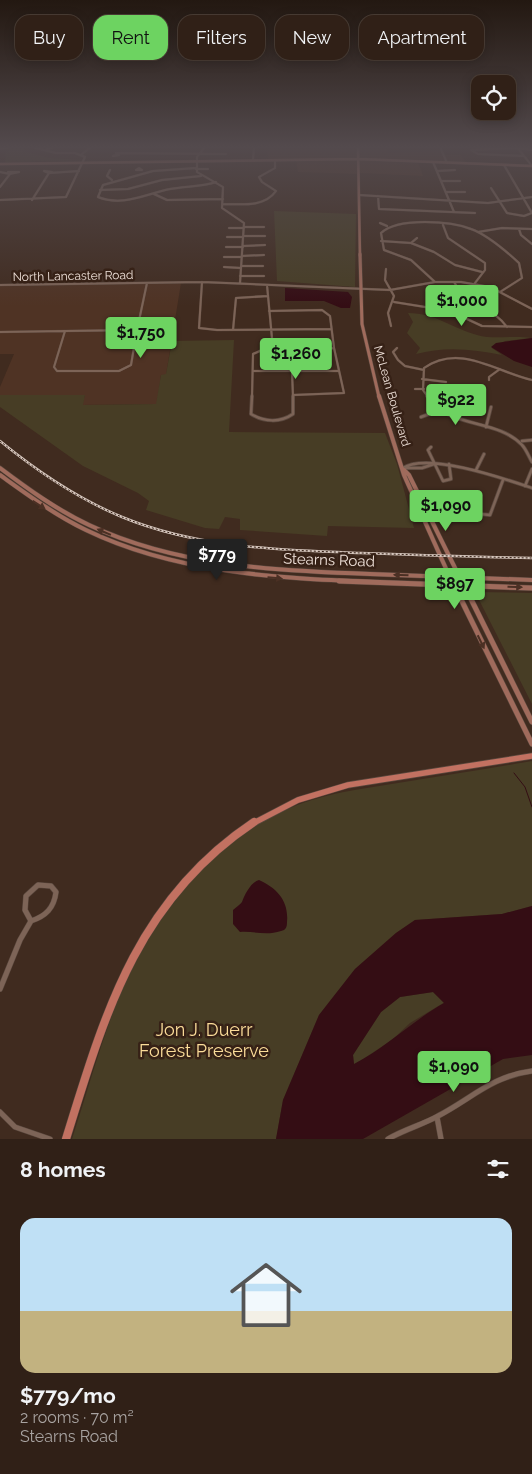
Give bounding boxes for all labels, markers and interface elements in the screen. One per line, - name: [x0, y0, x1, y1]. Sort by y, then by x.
- chip: Buy: [15, 15, 83, 60]
- chip: Rent: [93, 15, 168, 60]
- chip: Filters: [178, 15, 265, 60]
- chip: New: [275, 15, 349, 60]
- chip: Apartment: [359, 15, 484, 60]
- map controls: [471, 75, 516, 120]
- button: locate: [471, 75, 516, 120]
- street label: North Lancaster Road: [12, 268, 134, 284]
- pin: $1,000: [421, 284, 503, 327]
- text: $1,000: [436, 291, 488, 310]
- pin: $1,750: [100, 316, 182, 359]
- text: $1,750: [117, 323, 165, 342]
- pin: $1,260: [255, 338, 337, 380]
- text: $1,260: [271, 344, 321, 363]
- street label: McLean Boulevard: [371, 344, 413, 448]
- pin: $922: [426, 384, 486, 426]
- text: $922: [437, 390, 475, 409]
- pin: $1,090: [405, 490, 487, 532]
- text: $1,090: [421, 496, 471, 515]
- one-way arrow: [32, 500, 45, 510]
- one-way arrow: [97, 527, 111, 535]
- pin: $779: [187, 538, 247, 581]
- text: $779: [198, 545, 236, 564]
- street label: Stearns Road: [283, 549, 375, 571]
- pin: $897: [425, 568, 485, 610]
- one-way arrow: [392, 571, 408, 579]
- one-way arrow: [267, 574, 283, 582]
- text: $897: [436, 574, 474, 593]
- one-way arrow: [508, 583, 524, 591]
- one-way arrow: [477, 635, 485, 649]
- park label: Jon J. Duerr Forest Preserve: [139, 1019, 269, 1061]
- pin: $1,090: [413, 1050, 495, 1093]
- text: $1,090: [429, 1057, 479, 1076]
- icon: filters: [484, 1155, 512, 1183]
- text: 8 homes: [20, 1157, 106, 1182]
- icon: home: [221, 1250, 311, 1340]
- text: $779/mo: [20, 1383, 116, 1408]
- text: 2 rooms · 70 m²: [20, 1408, 134, 1427]
- text: Stearns Road: [20, 1427, 118, 1446]

